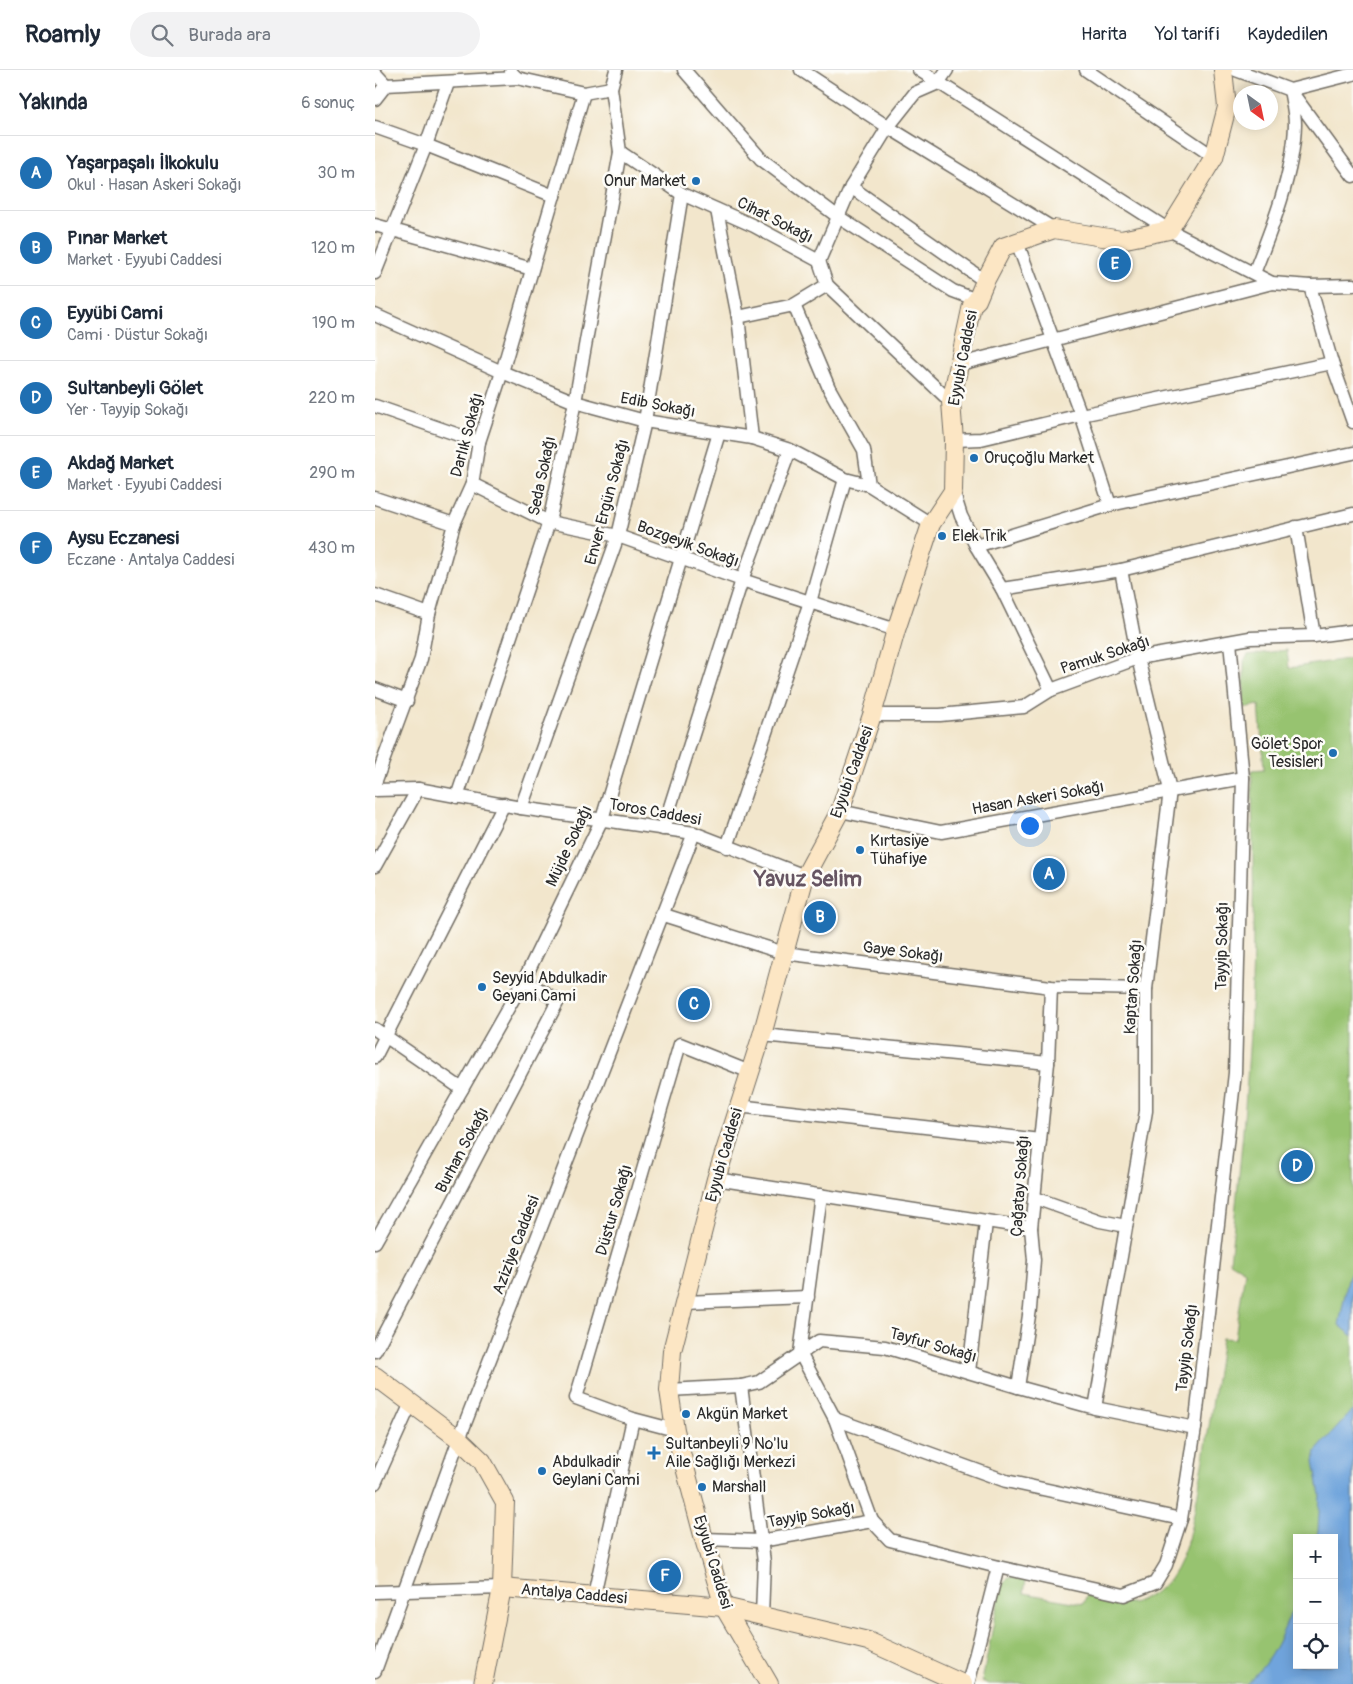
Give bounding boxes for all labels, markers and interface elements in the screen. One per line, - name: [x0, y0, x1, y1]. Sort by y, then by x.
- search box: [130, 12, 480, 57]
- text: Roamly: [25, 20, 100, 49]
- icon: search: [148, 21, 176, 49]
- text: Burada ara: [188, 23, 271, 47]
- text: Harita: [1081, 23, 1127, 46]
- text: Yol tarifi: [1155, 23, 1219, 46]
- text: Kaydedilen: [1247, 23, 1328, 46]
- north arrow: [1233, 85, 1278, 130]
- text: Yakında: [20, 89, 87, 116]
- text: 6 sonuç: [301, 93, 355, 113]
- text: Yaşarpaşalı İlkokulu: [67, 151, 219, 175]
- text: A: [31, 163, 41, 183]
- text: 30 m: [317, 163, 355, 183]
- place label: Onur Market: [604, 171, 687, 191]
- text: Okul · Hasan Askeri Sokağı: [67, 175, 242, 195]
- marker: Onur Market: [690, 175, 702, 187]
- street label: Cihat Sokağı: [734, 192, 816, 248]
- text: Pınar Market: [67, 226, 167, 250]
- text: B: [31, 238, 41, 258]
- text: 120 m: [311, 238, 355, 258]
- pin: E: [1099, 245, 1131, 283]
- text: Market · Eyyubi Caddesi: [67, 250, 222, 270]
- text: Eyyübi Cami: [67, 301, 163, 325]
- street label: Eyyubi Caddesi: [944, 308, 982, 407]
- text: C: [31, 313, 41, 333]
- text: 190 m: [312, 313, 355, 333]
- text: Cami · Düstur Sokağı: [67, 325, 208, 345]
- text: Sultanbeyli Gölet: [67, 376, 203, 400]
- text: D: [31, 388, 41, 408]
- text: 220 m: [309, 388, 355, 408]
- street label: Edib Sokağı: [619, 388, 697, 422]
- street label: Darlık Sokağı: [446, 391, 488, 479]
- text: Yer · Tayyip Sokağı: [67, 400, 189, 420]
- street label: Seda Sokağı: [524, 434, 560, 518]
- street label: Enver Ergün Sokağı: [581, 437, 633, 567]
- place label: Oruçoğlu Market: [984, 448, 1095, 468]
- text: Akdağ Market: [67, 451, 174, 475]
- marker: Oruçoğlu Market: [968, 452, 980, 464]
- text: E: [32, 463, 40, 483]
- text: 290 m: [309, 463, 355, 483]
- text: Market · Eyyubi Caddesi: [67, 475, 222, 495]
- street label: Bozgeyik Sokağı: [634, 516, 742, 572]
- text: Aysu Eczanesi: [67, 526, 179, 550]
- place label: Elek Trik: [952, 526, 1007, 546]
- marker: Elek Trik: [936, 530, 948, 542]
- text: F: [31, 538, 41, 558]
- text: 430 m: [308, 538, 355, 558]
- text: Eczane · Antalya Caddesi: [67, 550, 234, 570]
- street label: Pamuk Sokağı: [1058, 631, 1152, 679]
- street label: Eyyubi Caddesi: [826, 723, 878, 821]
- place label: Gölet Spor Tesisleri: [1251, 734, 1323, 772]
- marker: Gölet Spor Tesisleri: [1327, 747, 1339, 759]
- street label: Hasan Askeri Sokağı: [970, 777, 1106, 819]
- street label: Toros Caddesi: [607, 794, 703, 830]
- street label: Müjde Sokağı: [541, 802, 597, 890]
- your location: [1017, 813, 1043, 839]
- place label: Kırtasiye Tühafiye: [870, 831, 929, 869]
- marker: Kırtasiye Tühafiye: [854, 844, 866, 856]
- pin: A: [1033, 855, 1065, 893]
- district label: Yavuz Selim: [753, 866, 862, 893]
- pin: B: [804, 898, 836, 936]
- street label: Tayyip Sokağı: [1211, 902, 1233, 990]
- street label: Gaye Sokağı: [862, 937, 944, 967]
- street label: Kaptan Sokağı: [1120, 939, 1146, 1035]
- place label: Seyyid Abdulkadir Geyani Cami: [492, 968, 607, 1006]
- marker: Seyyid Abdulkadir Geyani Cami: [476, 981, 488, 993]
- pin: C: [678, 985, 710, 1023]
- street label: Burhan Sokağı: [431, 1104, 493, 1196]
- street label: Eyyubi Caddesi: [701, 1105, 747, 1204]
- street label: Çağatay Sokağı: [1006, 1135, 1034, 1237]
- pin: D: [1281, 1147, 1313, 1185]
- street label: Düstur Sokağı: [591, 1162, 637, 1258]
- street label: Aziziye Caddesi: [488, 1193, 544, 1297]
- street label: Tayyip Sokağı: [1172, 1303, 1202, 1393]
- street label: Tayfur Sokağı: [887, 1323, 979, 1367]
- place label: Akgün Market: [696, 1404, 788, 1424]
- marker: Akgün Market: [680, 1408, 692, 1420]
- place label: Sultanbeyli 9 No'lu Aile Sağlığı Merkezi: [665, 1434, 796, 1472]
- marker: Sultanbeyli 9 No'lu Aile Sağlığı Merkezi: [647, 1446, 661, 1460]
- place label: Abdulkadir Geylani Cami: [552, 1452, 640, 1490]
- marker: Abdulkadir Geylani Cami: [536, 1465, 548, 1477]
- place label: Marshall: [712, 1477, 766, 1497]
- marker: Marshall: [696, 1481, 708, 1493]
- street label: Tayyip Sokağı: [766, 1497, 856, 1533]
- street label: Eyyubi Caddesi: [689, 1513, 737, 1612]
- map controls: [1293, 1534, 1338, 1669]
- button: +: [1293, 1534, 1338, 1579]
- pin: F: [649, 1557, 681, 1595]
- street label: Antalya Caddesi: [520, 1579, 628, 1609]
- button: −: [1293, 1579, 1338, 1624]
- button: locate: [1293, 1624, 1338, 1669]

